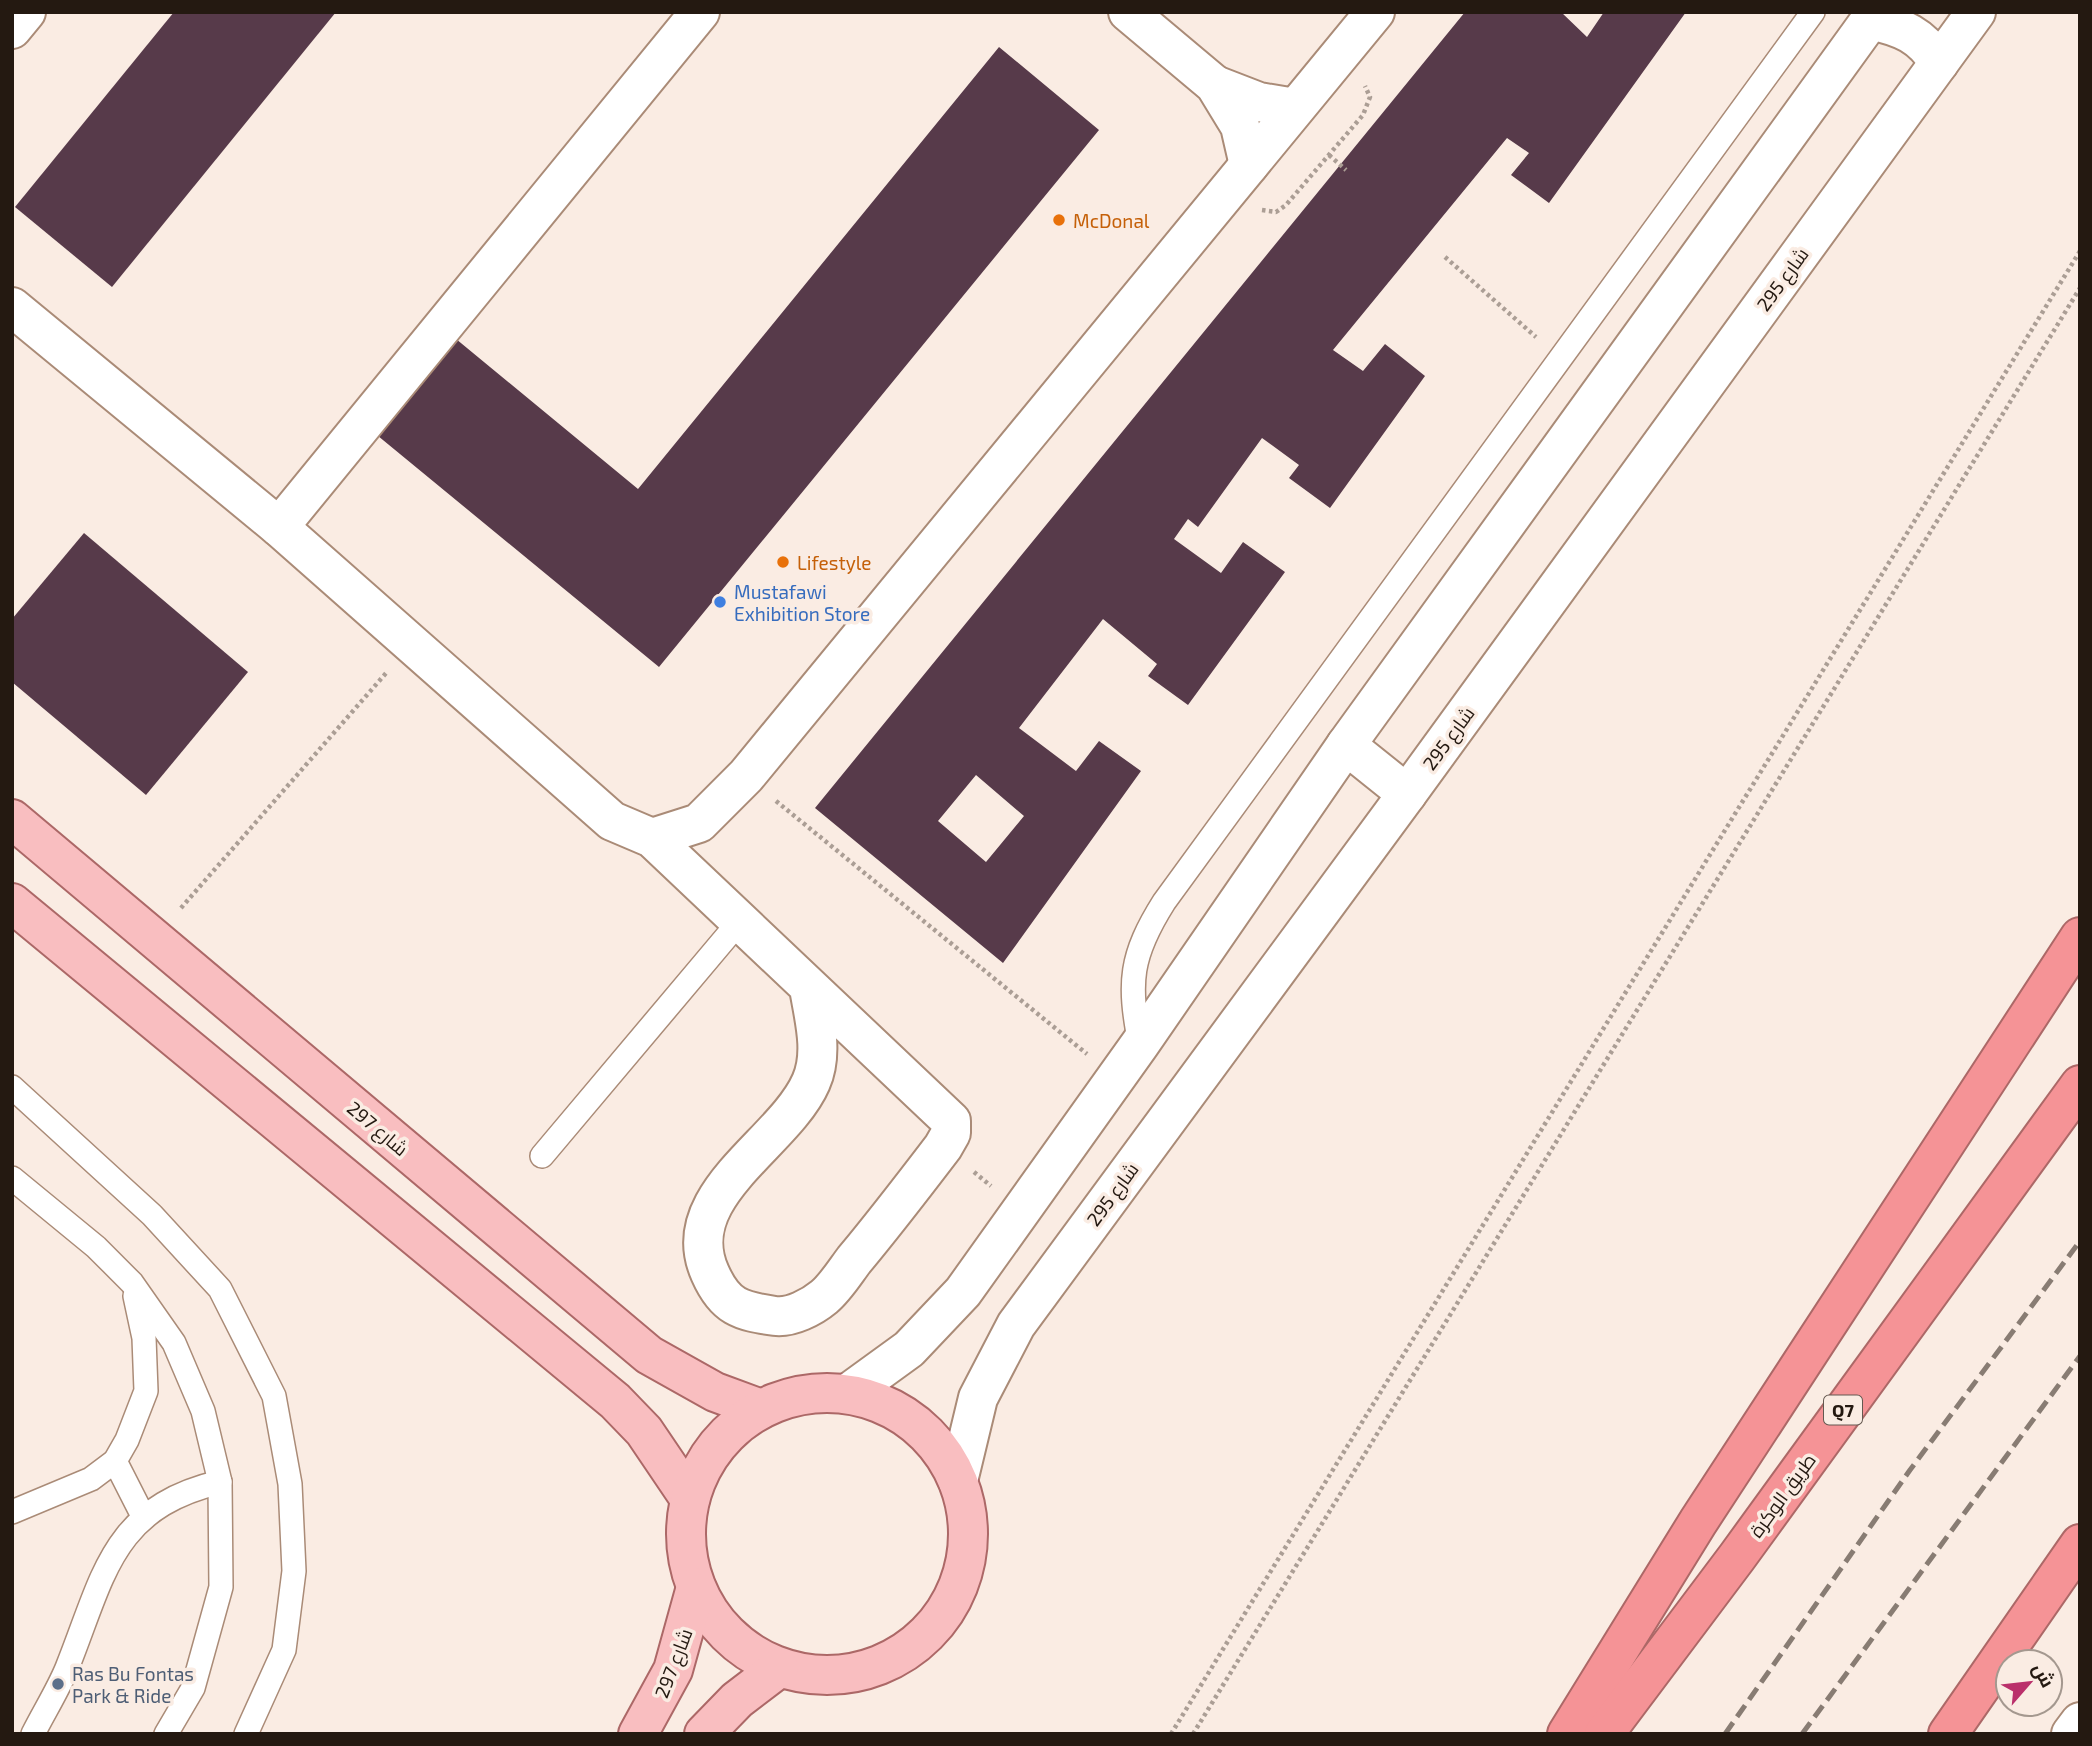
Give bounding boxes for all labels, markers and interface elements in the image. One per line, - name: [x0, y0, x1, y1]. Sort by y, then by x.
- place label: McDonal: [1073, 209, 1150, 232]
- marker: McDonal: [1051, 212, 1067, 228]
- street label: شارع 295: [1751, 243, 1815, 317]
- place label: Lifestyle: [797, 551, 872, 574]
- marker: Lifestyle: [775, 554, 791, 570]
- place label: Mustafawi Exhibition Store: [734, 580, 870, 625]
- marker: Mustafawi Exhibition Store: [712, 594, 728, 610]
- street label: شارع 295: [1417, 702, 1481, 776]
- street label: شارع 297: [341, 1096, 413, 1162]
- street label: شارع 295: [1081, 1158, 1145, 1232]
- road number: Q7: [1824, 1395, 1862, 1424]
- street label: طريق الوكرة: [1744, 1449, 1822, 1542]
- street label: شارع 297: [649, 1625, 699, 1702]
- north arrow: [1994, 1648, 2064, 1718]
- text: ش: [2028, 1659, 2060, 1691]
- place label: Ras Bu Fontas Park & Ride: [72, 1662, 194, 1707]
- marker: Ras Bu Fontas Park & Ride: [50, 1676, 66, 1692]

